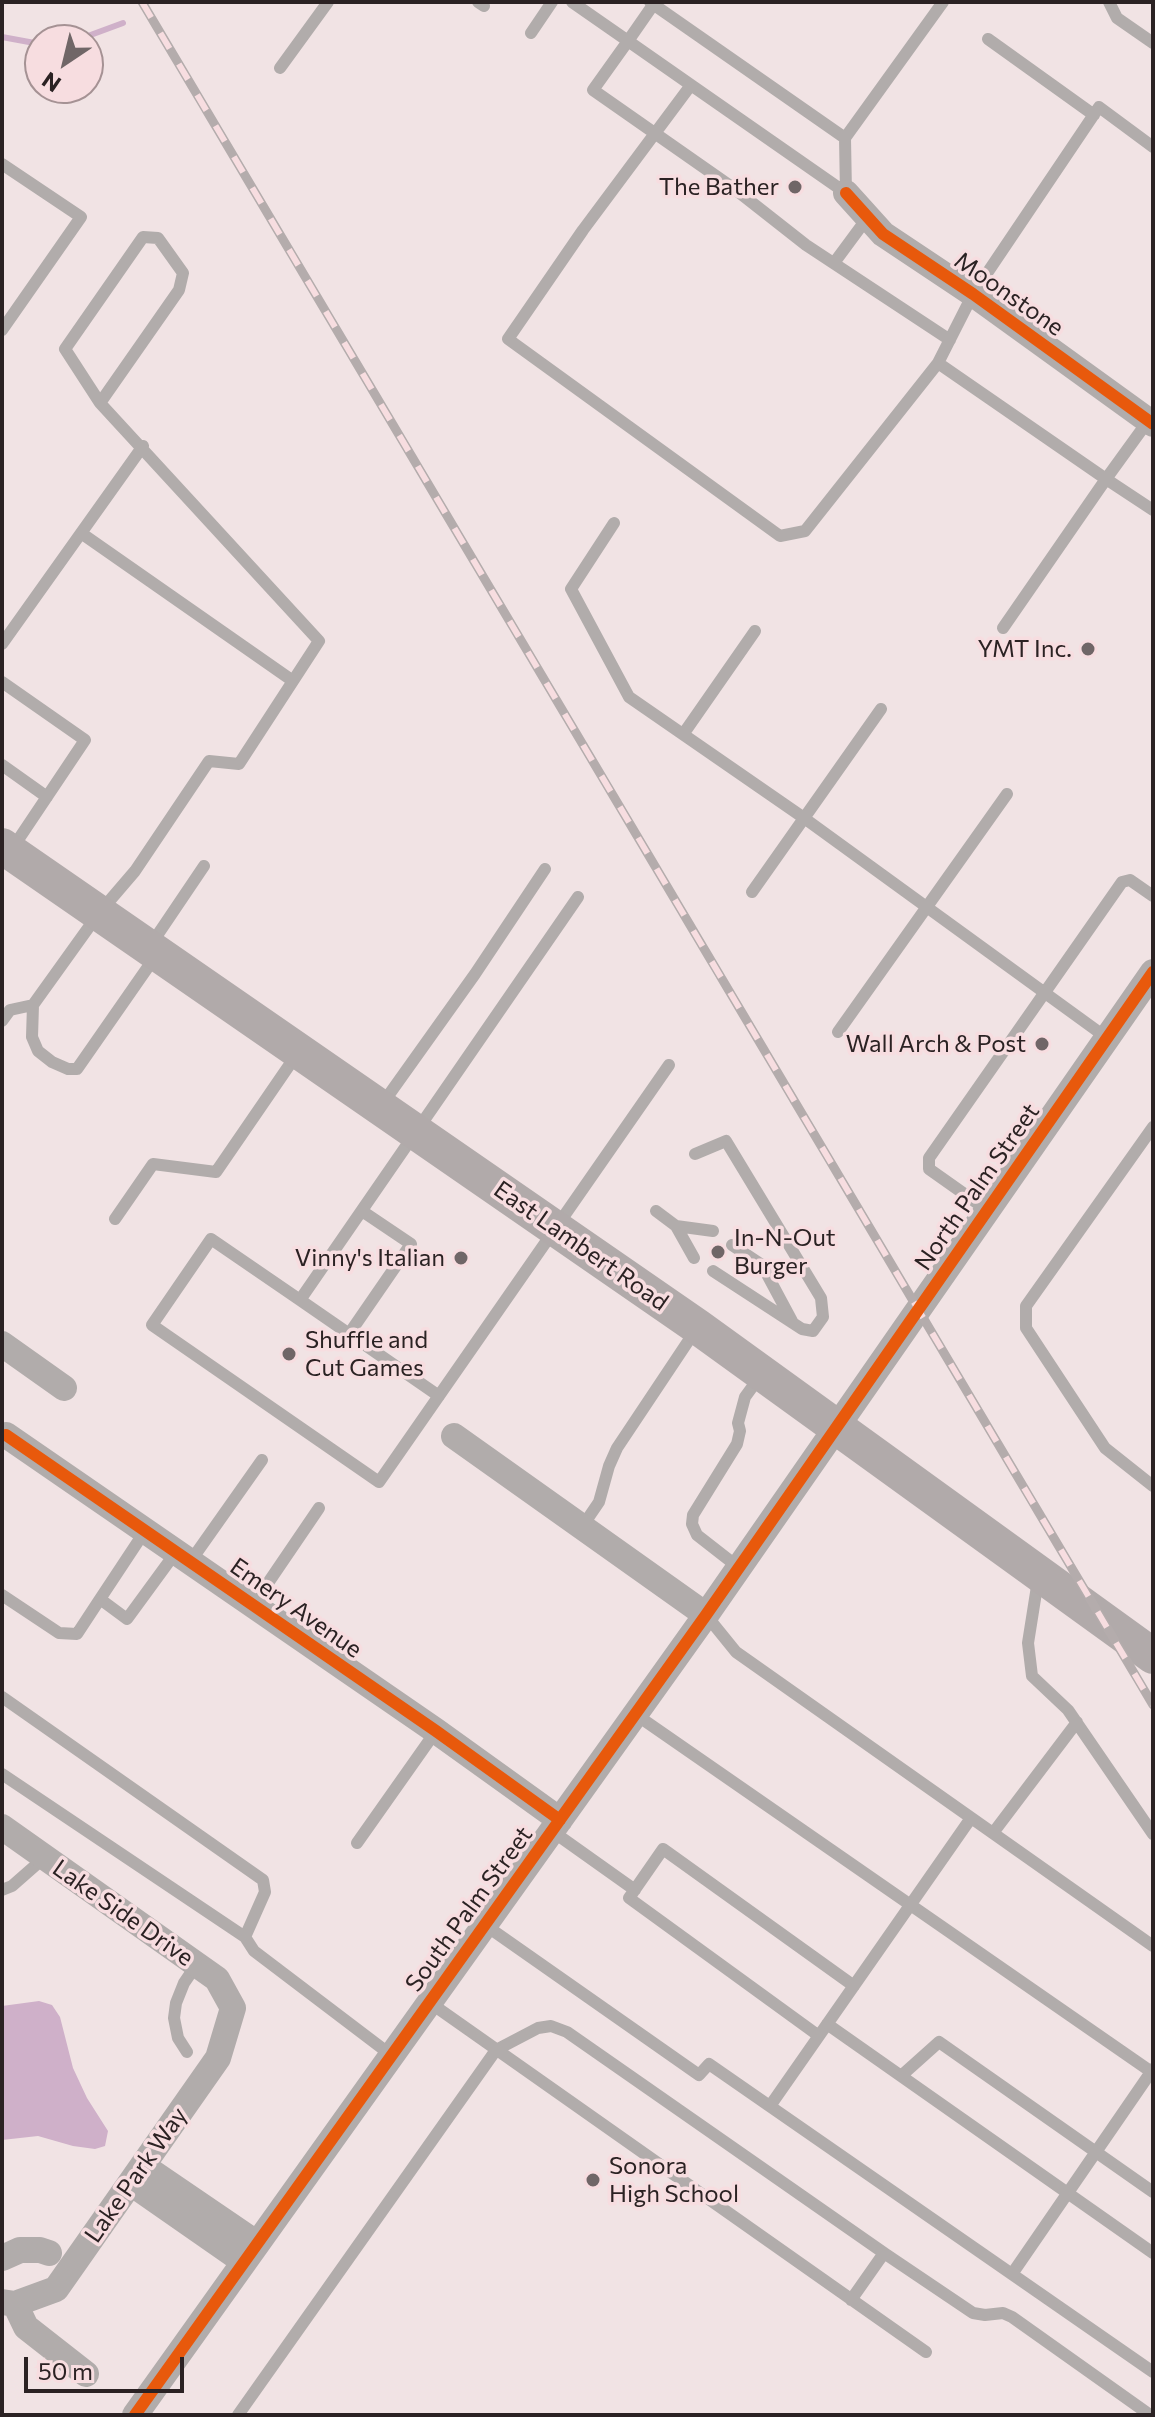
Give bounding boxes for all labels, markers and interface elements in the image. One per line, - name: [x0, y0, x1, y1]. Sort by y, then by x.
- north arrow: [24, 24, 104, 104]
- text: N: [37, 67, 66, 98]
- place label: The Bather: [659, 173, 779, 201]
- marker: The Bather: [786, 178, 804, 196]
- street label: Moonstone: [949, 246, 1069, 342]
- place label: YMT Inc.: [978, 635, 1072, 663]
- marker: YMT Inc.: [1079, 640, 1097, 658]
- place label: Wall Arch & Post: [846, 1030, 1026, 1058]
- marker: Wall Arch & Post: [1033, 1035, 1051, 1053]
- street label: North Palm Street: [909, 1098, 1045, 1276]
- street label: East Lambert Road: [488, 1175, 674, 1317]
- place label: In-N-Out Burger: [734, 1224, 836, 1280]
- marker: In-N-Out Burger: [709, 1243, 727, 1261]
- place label: Vinny's Italian: [295, 1244, 445, 1272]
- marker: Vinny's Italian: [452, 1249, 470, 1267]
- place label: Shuffle and Cut Games: [305, 1326, 428, 1382]
- marker: Shuffle and Cut Games: [280, 1345, 298, 1363]
- street label: Emery Avenue: [224, 1552, 368, 1664]
- street label: South Palm Street: [399, 1821, 539, 1997]
- street label: Lake Side Drive: [47, 1854, 199, 1972]
- street label: Lake Park Way: [79, 2102, 193, 2248]
- place label: Sonora High School: [609, 2152, 739, 2208]
- marker: Sonora High School: [584, 2171, 602, 2189]
- scale bar: [28, 2341, 188, 2391]
- text: 50 m: [38, 2356, 93, 2385]

